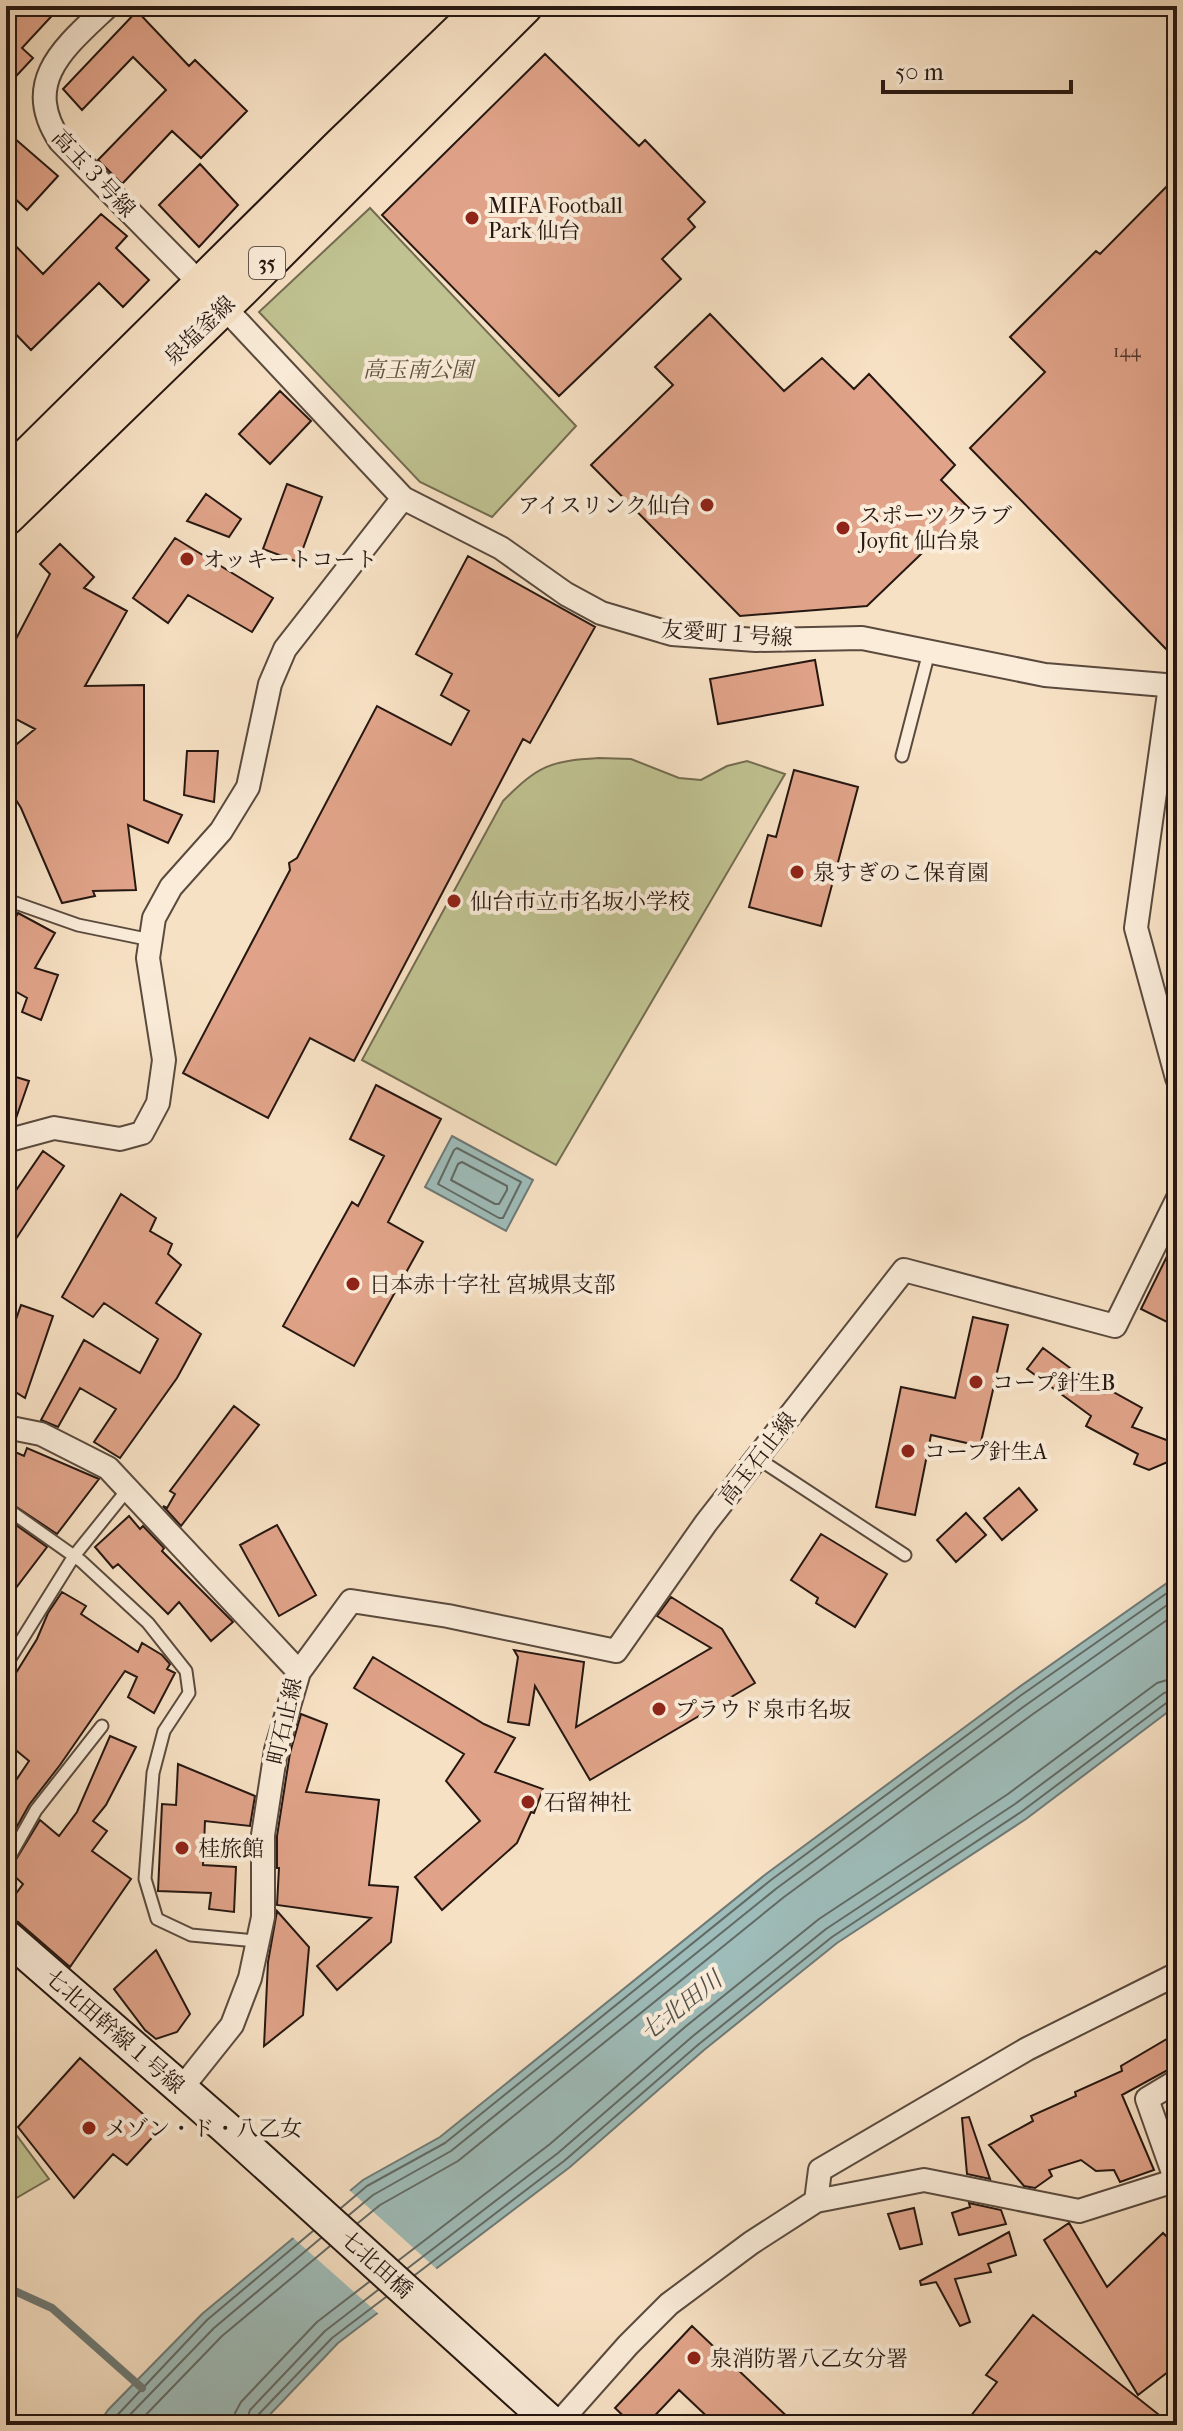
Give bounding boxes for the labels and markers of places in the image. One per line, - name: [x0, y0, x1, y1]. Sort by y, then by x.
- place label: MIFA Football Park 仙台: [488, 193, 623, 244]
- marker: MIFA Football Park 仙台: [463, 209, 481, 227]
- place label: アイスリンク仙台: [518, 493, 691, 519]
- marker: アイスリンク仙台: [698, 496, 716, 514]
- place label: スポーツクラブ Joyfit 仙台泉: [857, 503, 1012, 554]
- marker: スポーツクラブ Joyfit 仙台泉: [834, 519, 852, 537]
- place label: オッキートコート: [203, 547, 377, 573]
- marker: オッキートコート: [178, 550, 196, 568]
- place label: 泉すぎのこ保育園: [813, 860, 989, 886]
- marker: 泉すぎのこ保育園: [788, 863, 806, 881]
- place label: 仙台市立市名坂小学校: [470, 889, 690, 915]
- marker: 仙台市立市名坂小学校: [445, 892, 463, 910]
- place label: 日本赤十字社 宮城県支部: [369, 1272, 616, 1298]
- marker: 日本赤十字社 宮城県支部: [344, 1275, 362, 1293]
- place label: コープ針生B: [992, 1370, 1115, 1396]
- marker: コープ針生B: [967, 1373, 985, 1391]
- place label: コープ針生A: [924, 1439, 1048, 1465]
- marker: コープ針生A: [899, 1442, 917, 1460]
- place label: プラウド泉市名坂: [675, 1697, 851, 1723]
- marker: プラウド泉市名坂: [650, 1700, 668, 1718]
- place label: 石留神社: [544, 1790, 632, 1816]
- marker: 石留神社: [519, 1793, 537, 1811]
- place label: 桂旅館: [198, 1836, 264, 1862]
- marker: 桂旅館: [173, 1839, 191, 1857]
- place label: メゾン・ド・八乙女: [105, 2116, 302, 2142]
- marker: メゾン・ド・八乙女: [80, 2119, 98, 2137]
- place label: 泉消防署八乙女分署: [710, 2346, 908, 2372]
- marker: 泉消防署八乙女分署: [685, 2349, 703, 2367]

